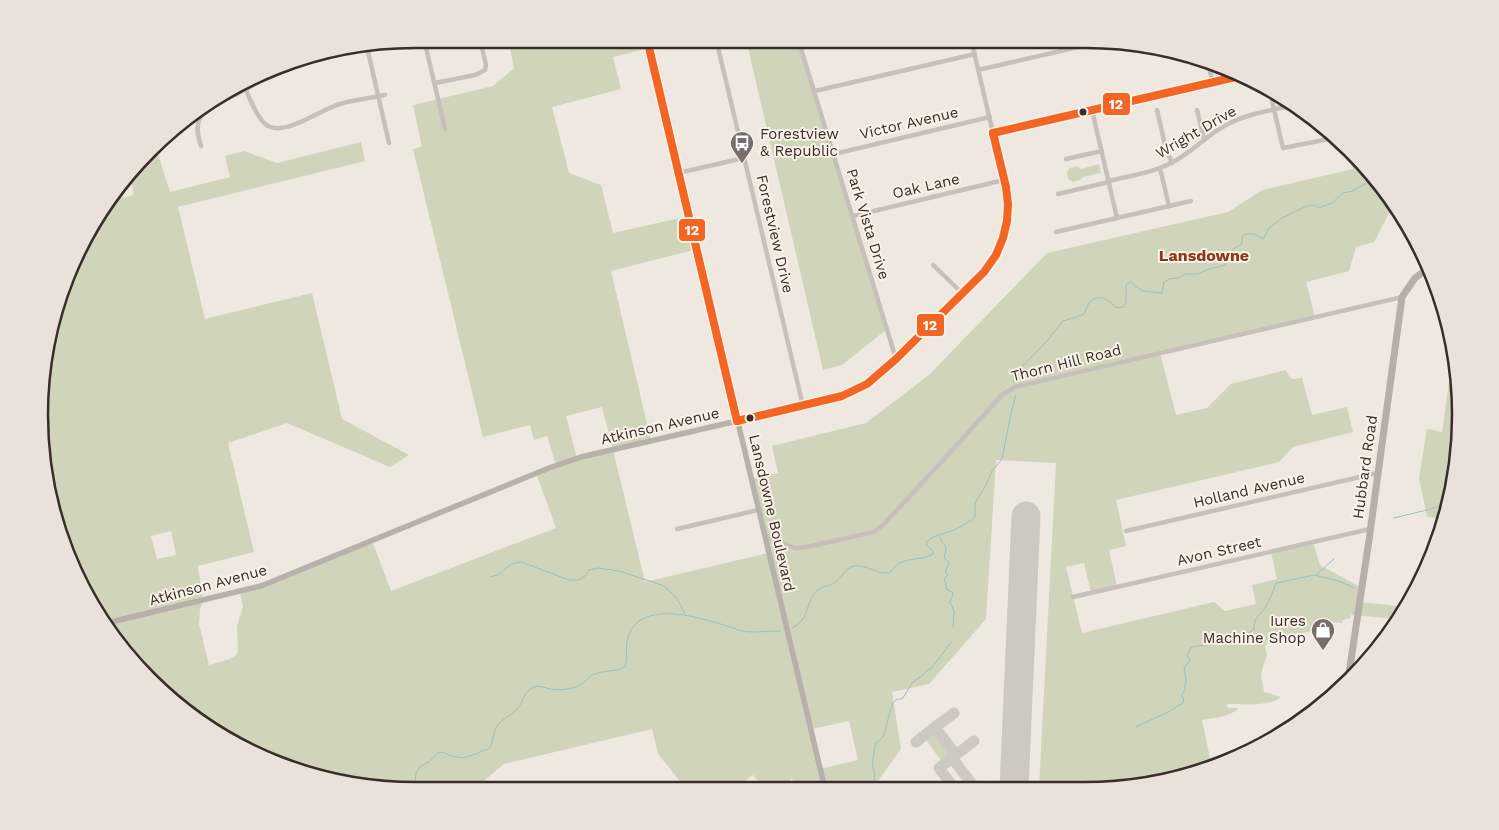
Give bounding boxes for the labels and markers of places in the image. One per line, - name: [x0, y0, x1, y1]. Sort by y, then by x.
- unlabelled marker: [1078, 107, 1088, 117]
- place label: Forestview & Republic: [760, 125, 839, 160]
- bus stop icon: Forestview & Republic: [729, 130, 755, 164]
- unlabelled marker: [745, 413, 755, 423]
- place label: Iures Machine Shop: [1203, 612, 1306, 647]
- shop icon: Iures Machine Shop: [1310, 617, 1336, 651]

